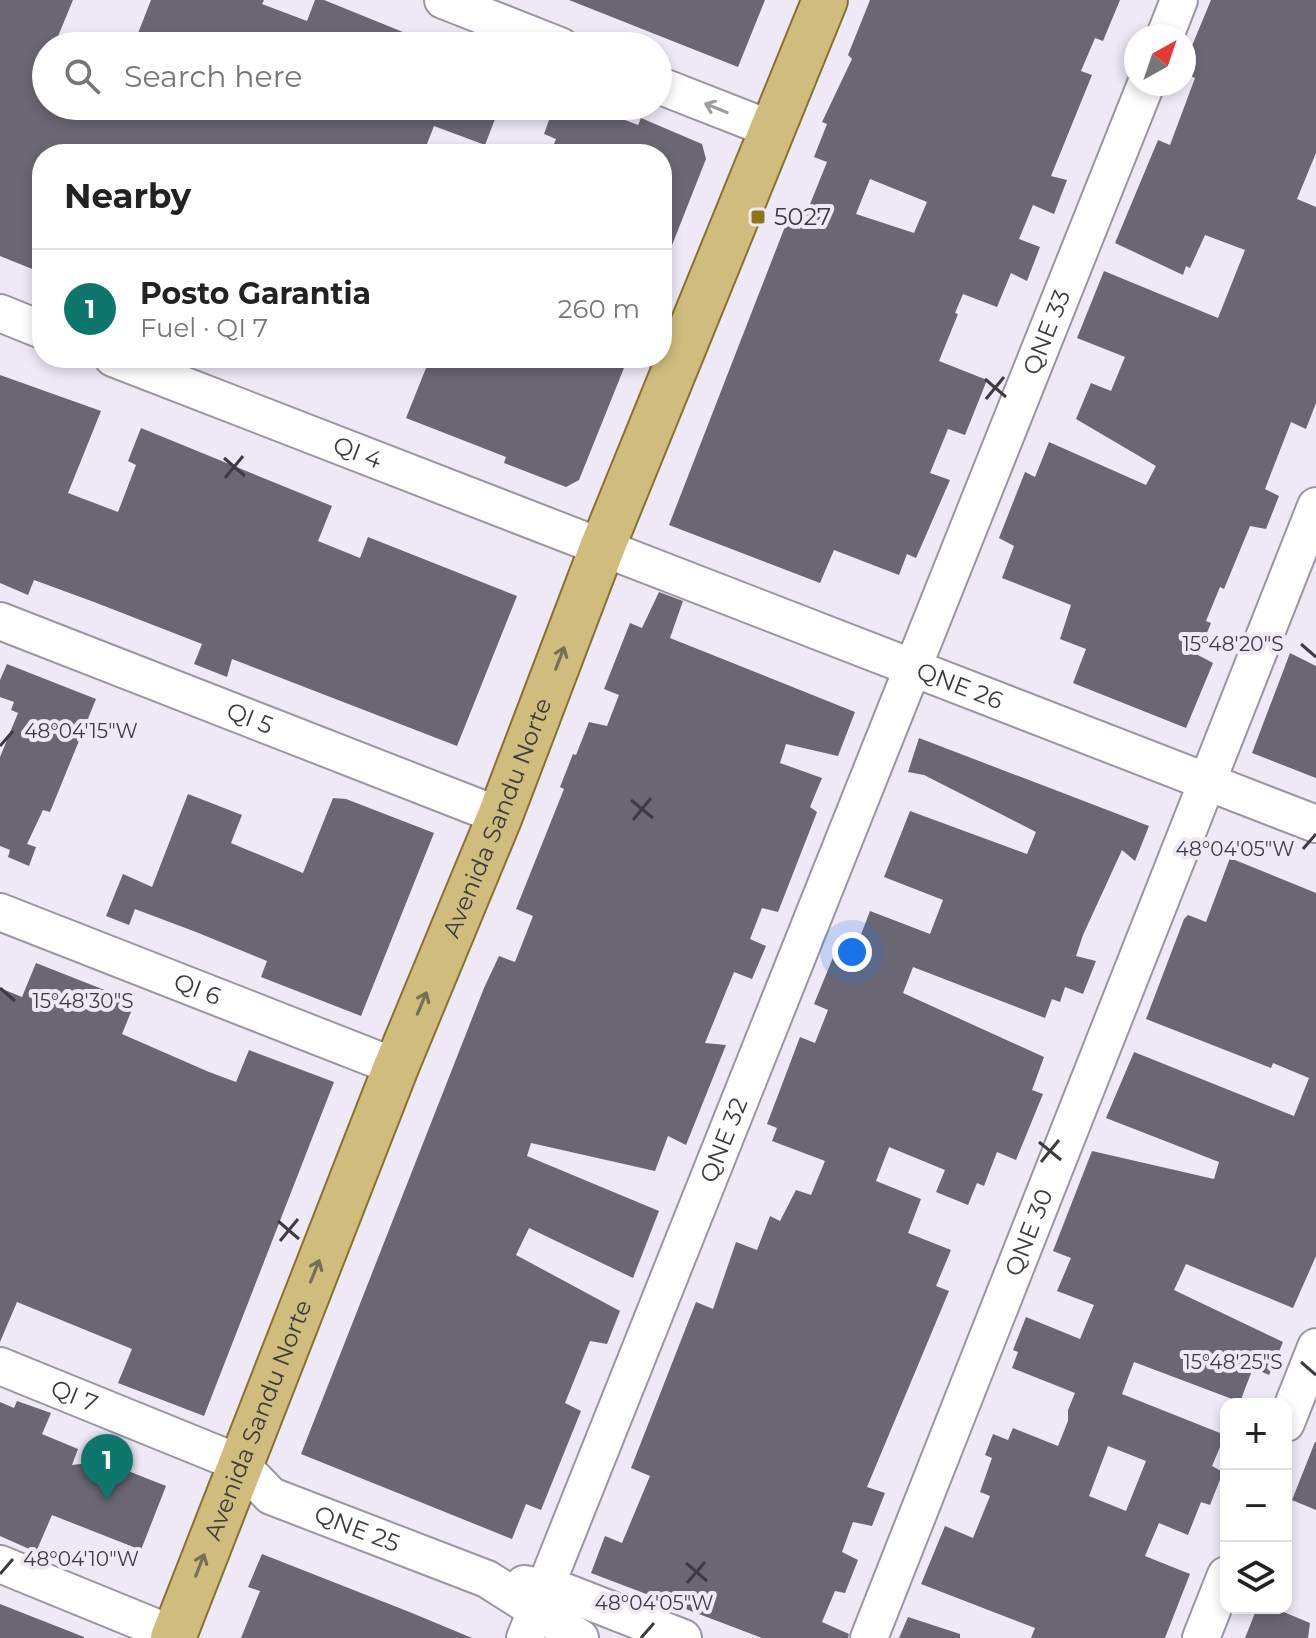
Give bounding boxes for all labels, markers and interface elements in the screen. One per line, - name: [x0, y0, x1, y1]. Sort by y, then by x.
- north arrow: [1124, 24, 1196, 96]
- search box: [32, 32, 672, 120]
- icon: search: [60, 54, 104, 98]
- text: Search here: [124, 58, 302, 95]
- one-way arrow: [704, 99, 729, 114]
- text: Nearby: [64, 175, 191, 217]
- place label: 5027: [774, 202, 831, 231]
- marker: 5027: [749, 208, 767, 226]
- text: Posto Garantia: [140, 275, 371, 312]
- street label: QNE 33: [1016, 286, 1076, 379]
- text: 1: [85, 293, 95, 325]
- text: 260 m: [558, 293, 640, 325]
- text: Fuel · QI 7: [140, 312, 268, 344]
- street label: QI 4: [329, 430, 386, 475]
- text: 15°48'20"S: [1182, 632, 1284, 656]
- one-way arrow: [554, 646, 568, 671]
- street label: QNE 26: [913, 656, 1007, 715]
- street label: Avenida Sandu Norte: [436, 694, 558, 942]
- street label: QI 5: [223, 696, 277, 740]
- text: 48°04'15"W: [24, 719, 138, 743]
- text: 48°04'05"W: [1176, 837, 1294, 861]
- your location: [832, 932, 872, 972]
- street label: QI 6: [170, 966, 225, 1011]
- text: 15°48'30"S: [33, 989, 133, 1013]
- one-way arrow: [416, 991, 431, 1016]
- street label: QNE 32: [693, 1093, 753, 1187]
- street label: QNE 30: [998, 1184, 1059, 1280]
- one-way arrow: [309, 1259, 323, 1284]
- street label: Avenida Sandu Norte: [198, 1296, 318, 1544]
- text: 15°48'25"S: [1183, 1350, 1283, 1374]
- street label: QI 7: [47, 1373, 102, 1418]
- map controls: [1220, 1398, 1292, 1614]
- button: +: [1220, 1398, 1292, 1470]
- pin: 1: [81, 1434, 133, 1500]
- button: −: [1220, 1470, 1292, 1542]
- street label: QNE 25: [310, 1499, 404, 1558]
- button: layers: [1220, 1542, 1292, 1614]
- text: 48°04'10"W: [23, 1547, 139, 1571]
- one-way arrow: [194, 1553, 208, 1578]
- text: 48°04'05"W: [595, 1591, 713, 1615]

